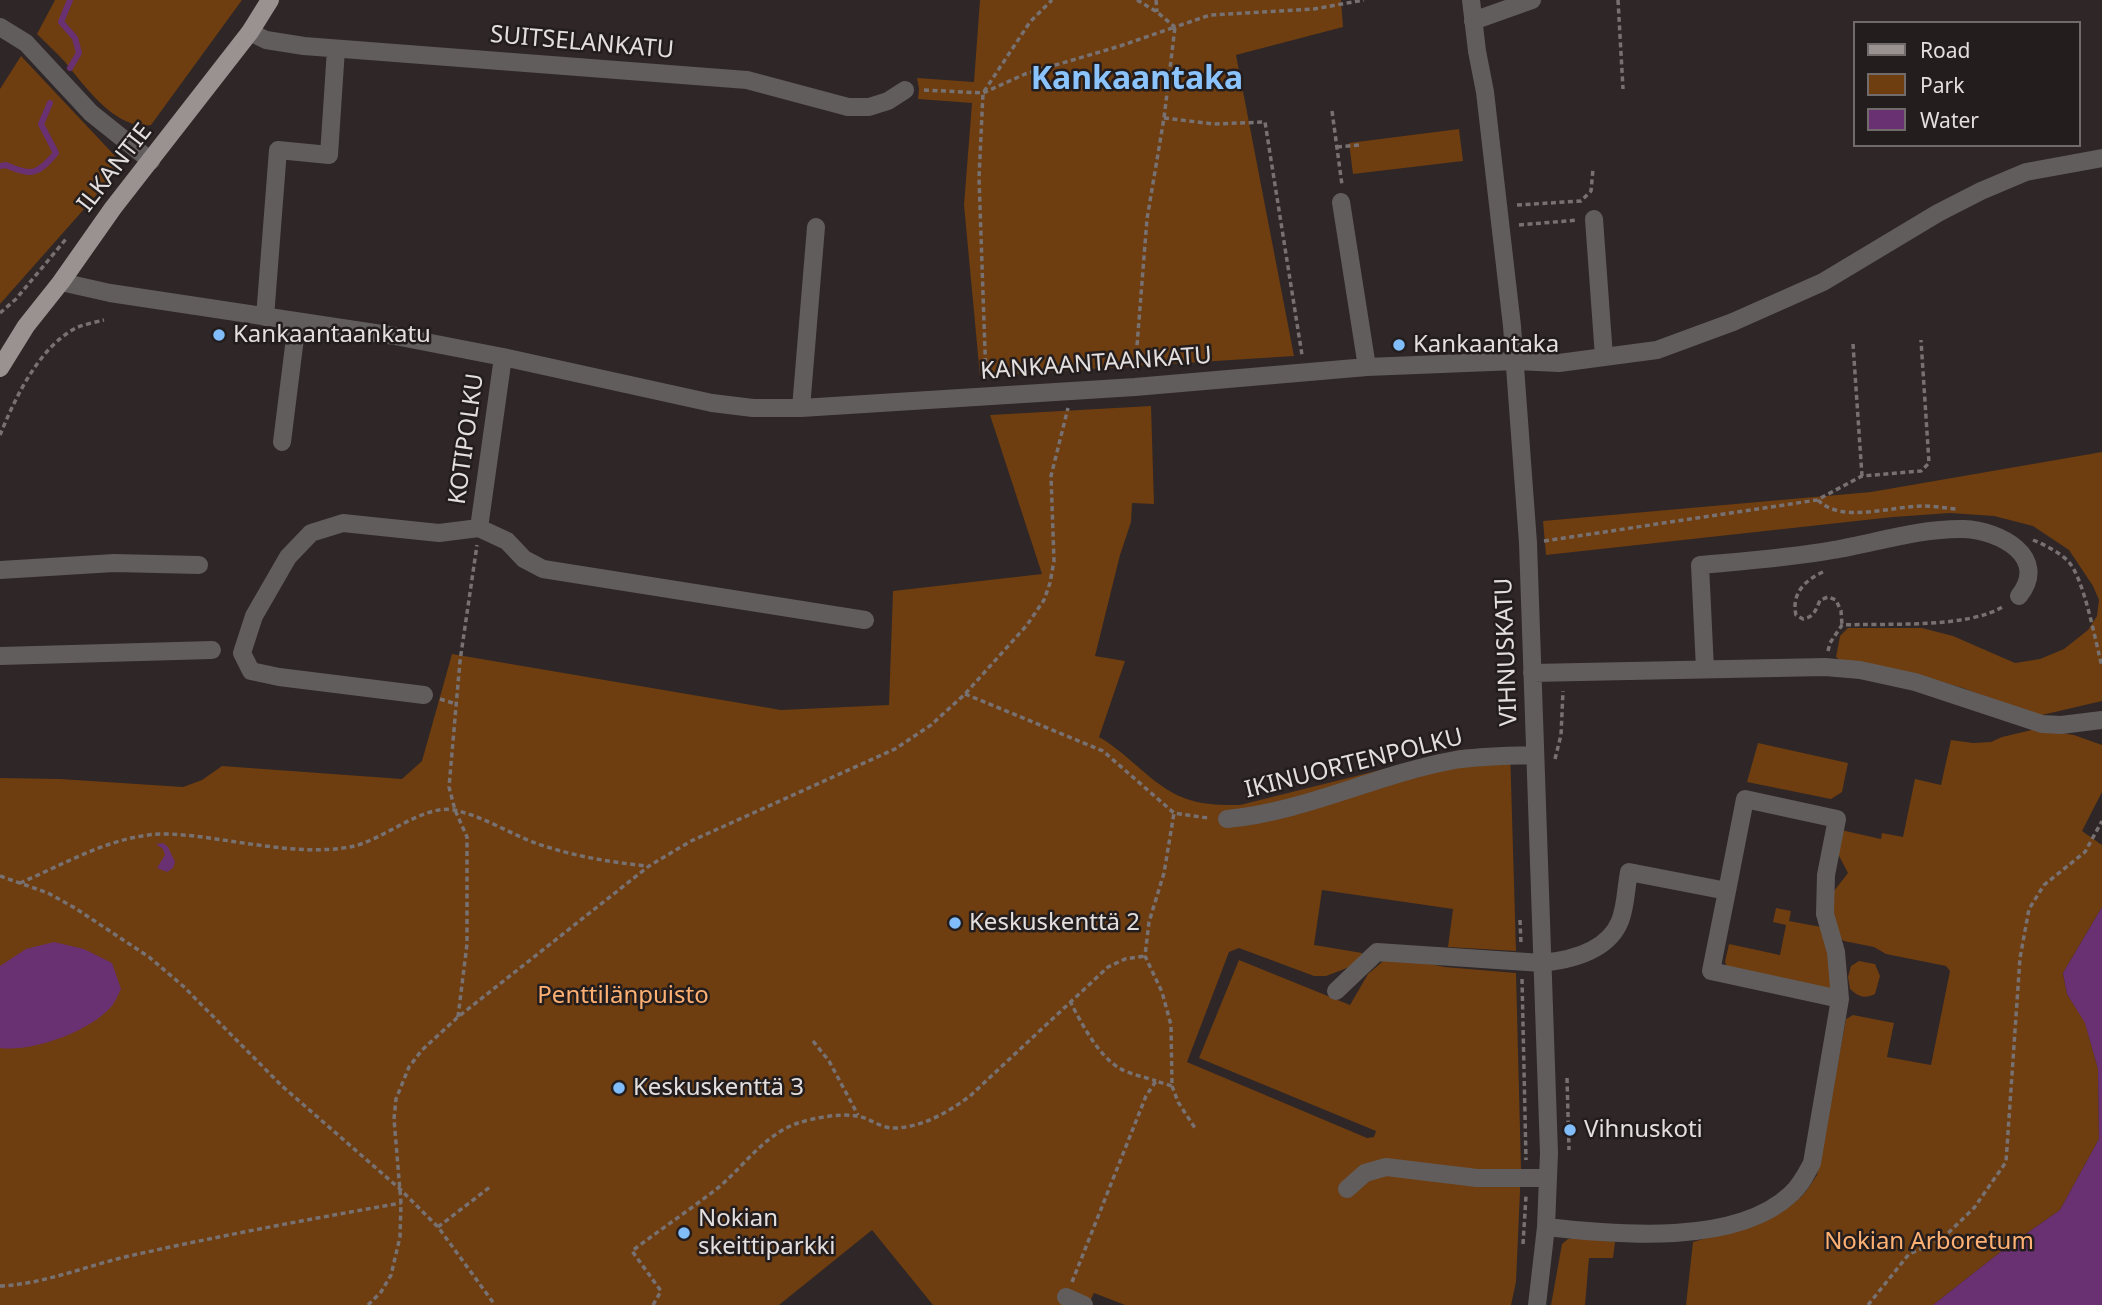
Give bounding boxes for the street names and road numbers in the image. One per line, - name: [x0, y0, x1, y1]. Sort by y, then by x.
- street label: SUITSELANKATU: [489, 21, 675, 65]
- street label: ILKANTIE: [72, 118, 158, 218]
- street label: KANKAANTAANKATU: [979, 342, 1213, 386]
- street label: KOTIPOLKU: [444, 372, 490, 506]
- street label: VIHNUSKATU: [1490, 577, 1524, 727]
- street label: IKINUORTENPOLKU: [1242, 723, 1466, 805]

